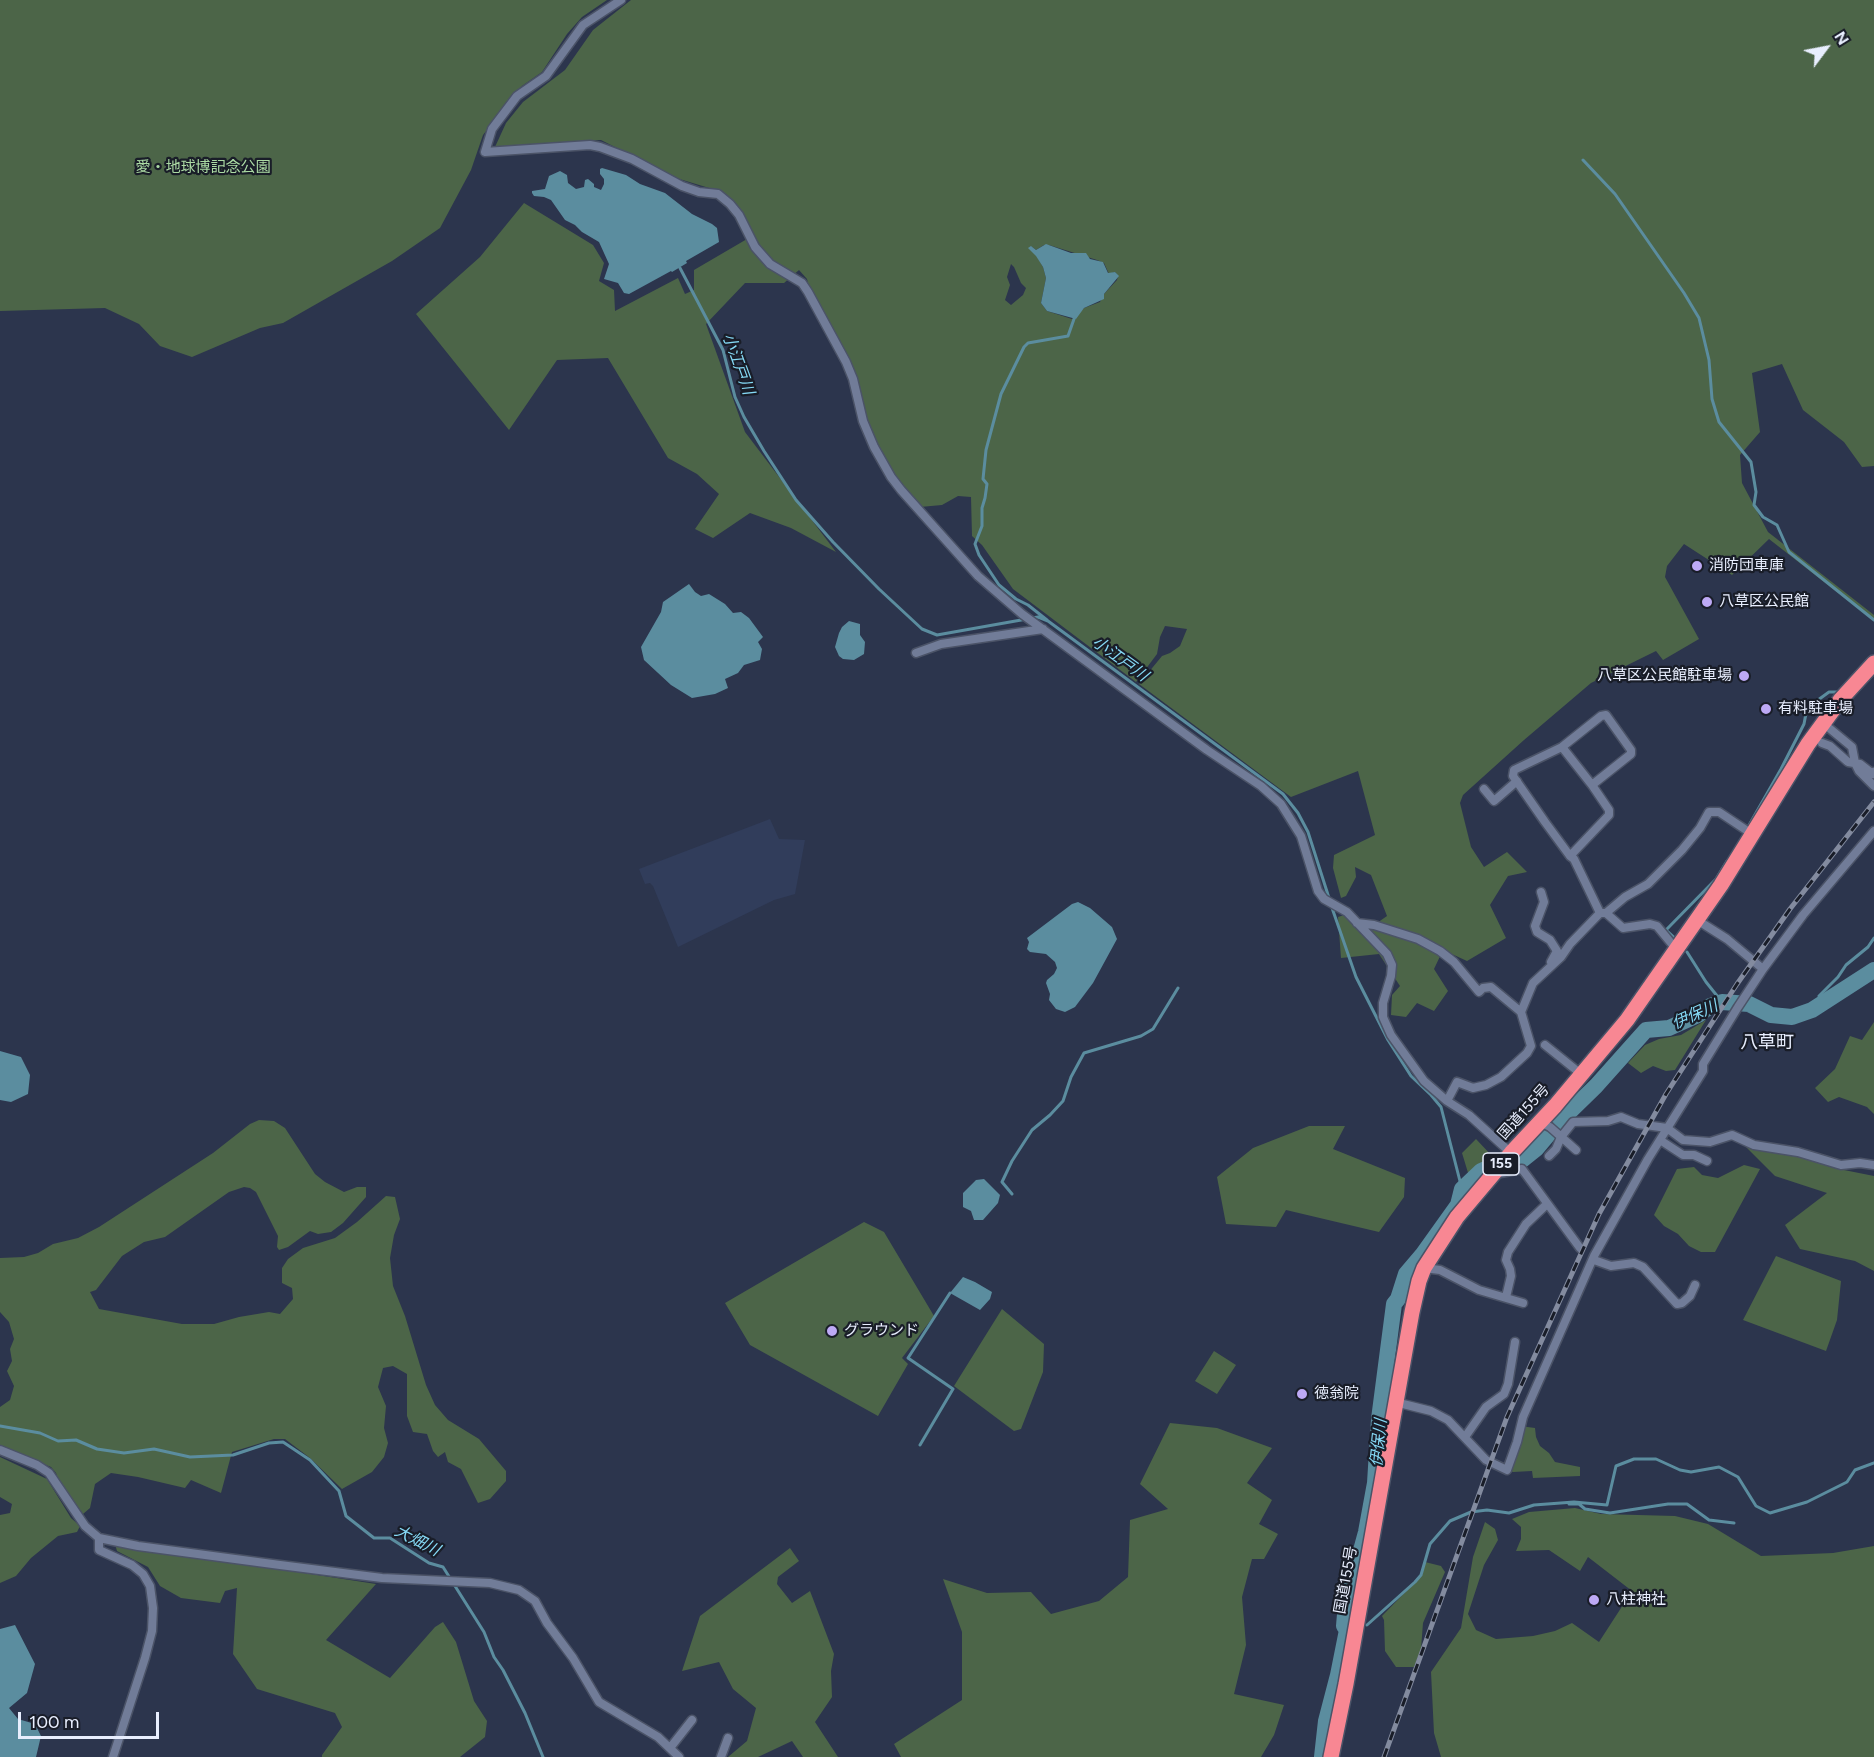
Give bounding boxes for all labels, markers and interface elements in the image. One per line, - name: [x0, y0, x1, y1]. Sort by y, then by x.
- north arrow: [1796, 18, 1856, 78]
- text: N: [1830, 28, 1853, 48]
- park label: 愛・地球博記念公園: [136, 159, 270, 177]
- water label: 小江戸川: [718, 331, 758, 397]
- place label: 消防団車庫: [1709, 557, 1784, 575]
- marker: 消防団車庫: [1690, 559, 1704, 573]
- place label: 八草区公民館: [1719, 593, 1809, 611]
- marker: 八草区公民館: [1700, 595, 1714, 609]
- water label: 小江戸川: [1088, 632, 1152, 686]
- place label: 八草区公民館駐車場: [1597, 667, 1732, 685]
- marker: 八草区公民館駐車場: [1737, 669, 1751, 683]
- place label: 有料駐車場: [1778, 700, 1853, 718]
- marker: 有料駐車場: [1759, 702, 1773, 716]
- water label: 伊保川: [1669, 996, 1721, 1034]
- district label: 八草町: [1740, 1032, 1794, 1054]
- street label: 国道155号: [1494, 1081, 1554, 1143]
- road number: 155: [1483, 1153, 1519, 1175]
- place label: グラウンド: [844, 1322, 919, 1340]
- marker: グラウンド: [825, 1324, 839, 1338]
- place label: 徳翁院: [1314, 1385, 1359, 1403]
- marker: 徳翁院: [1295, 1387, 1309, 1401]
- water label: 伊保川: [1367, 1418, 1391, 1468]
- water label: 大畑川: [391, 1522, 443, 1560]
- street label: 国道155号: [1331, 1545, 1361, 1615]
- place label: 八柱神社: [1606, 1591, 1666, 1609]
- marker: 八柱神社: [1587, 1593, 1601, 1607]
- scale bar: [21, 1700, 162, 1738]
- text: 100 m: [29, 1711, 79, 1733]

